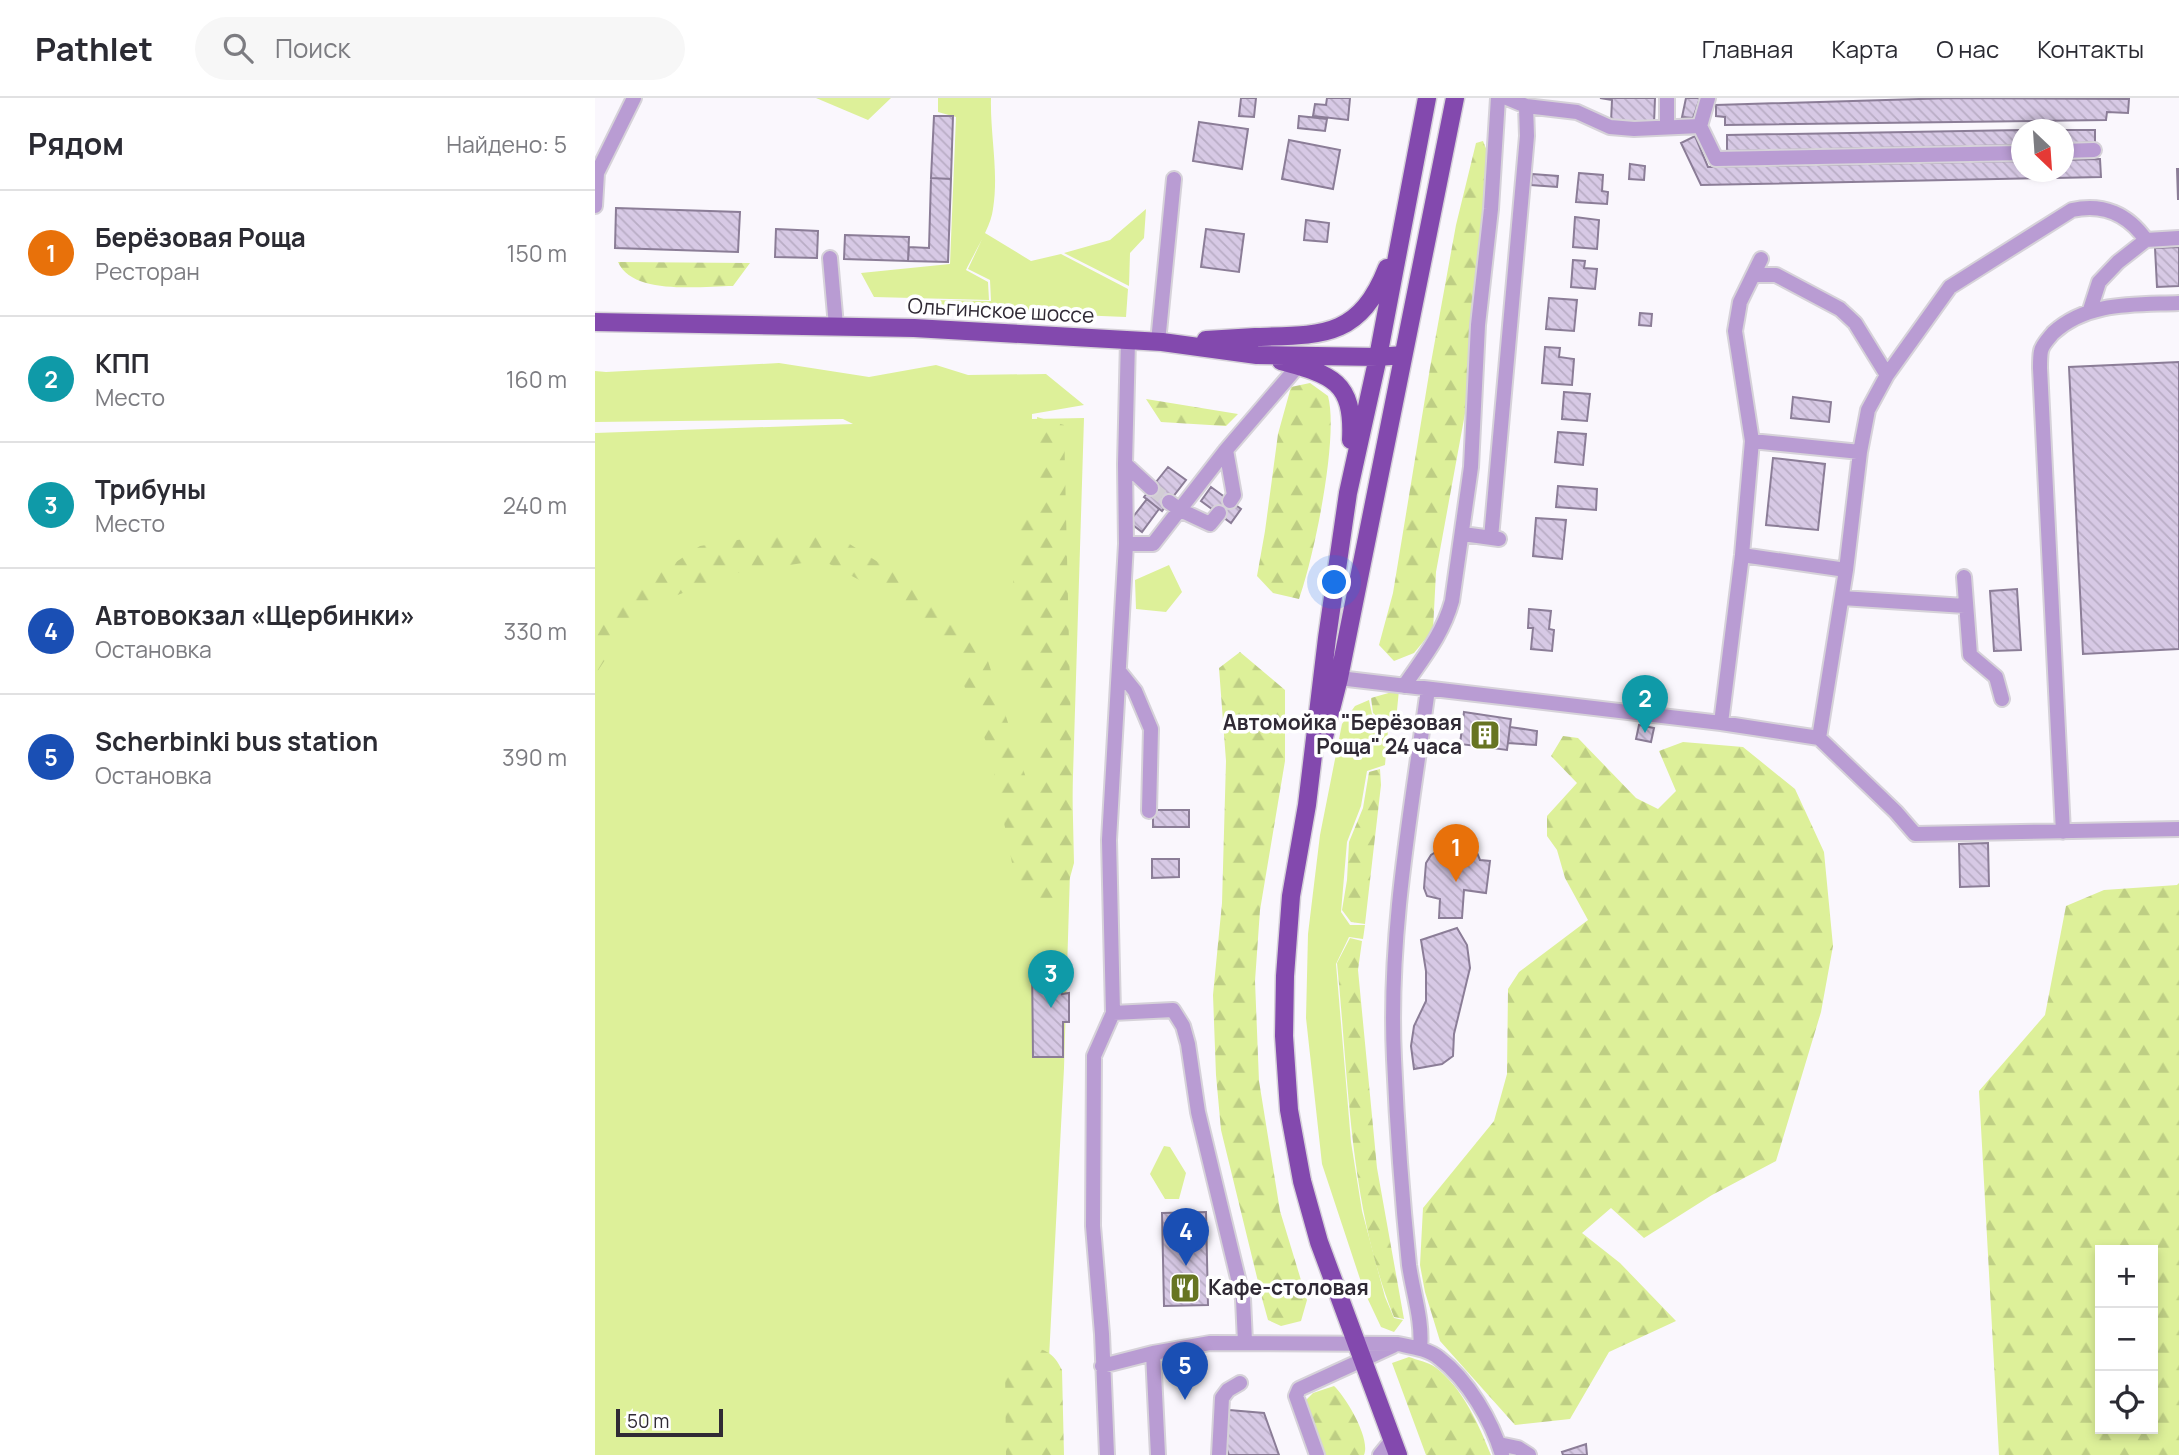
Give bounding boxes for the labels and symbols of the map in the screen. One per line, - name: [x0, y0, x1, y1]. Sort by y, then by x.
- north arrow: [2011, 119, 2074, 182]
- street label: Ольгинское шоссе: [907, 291, 1095, 329]
- your location: [1317, 565, 1351, 599]
- pin: 2: [1622, 675, 1668, 733]
- place label: Автомойка "Берёзовая Роща" 24 часа: [1223, 708, 1462, 760]
- building icon: Автомойка "Берёзовая Роща" 24 часа: [1468, 718, 1502, 752]
- pin: 1: [1433, 824, 1479, 882]
- pin: 3: [1028, 950, 1074, 1008]
- pin: 4: [1163, 1208, 1209, 1266]
- restaurant icon: Кафе-столовая: [1168, 1271, 1202, 1305]
- place label: Кафе-столовая: [1208, 1273, 1369, 1301]
- pin: 5: [1162, 1342, 1208, 1400]
- scale bar: [616, 1406, 723, 1438]

